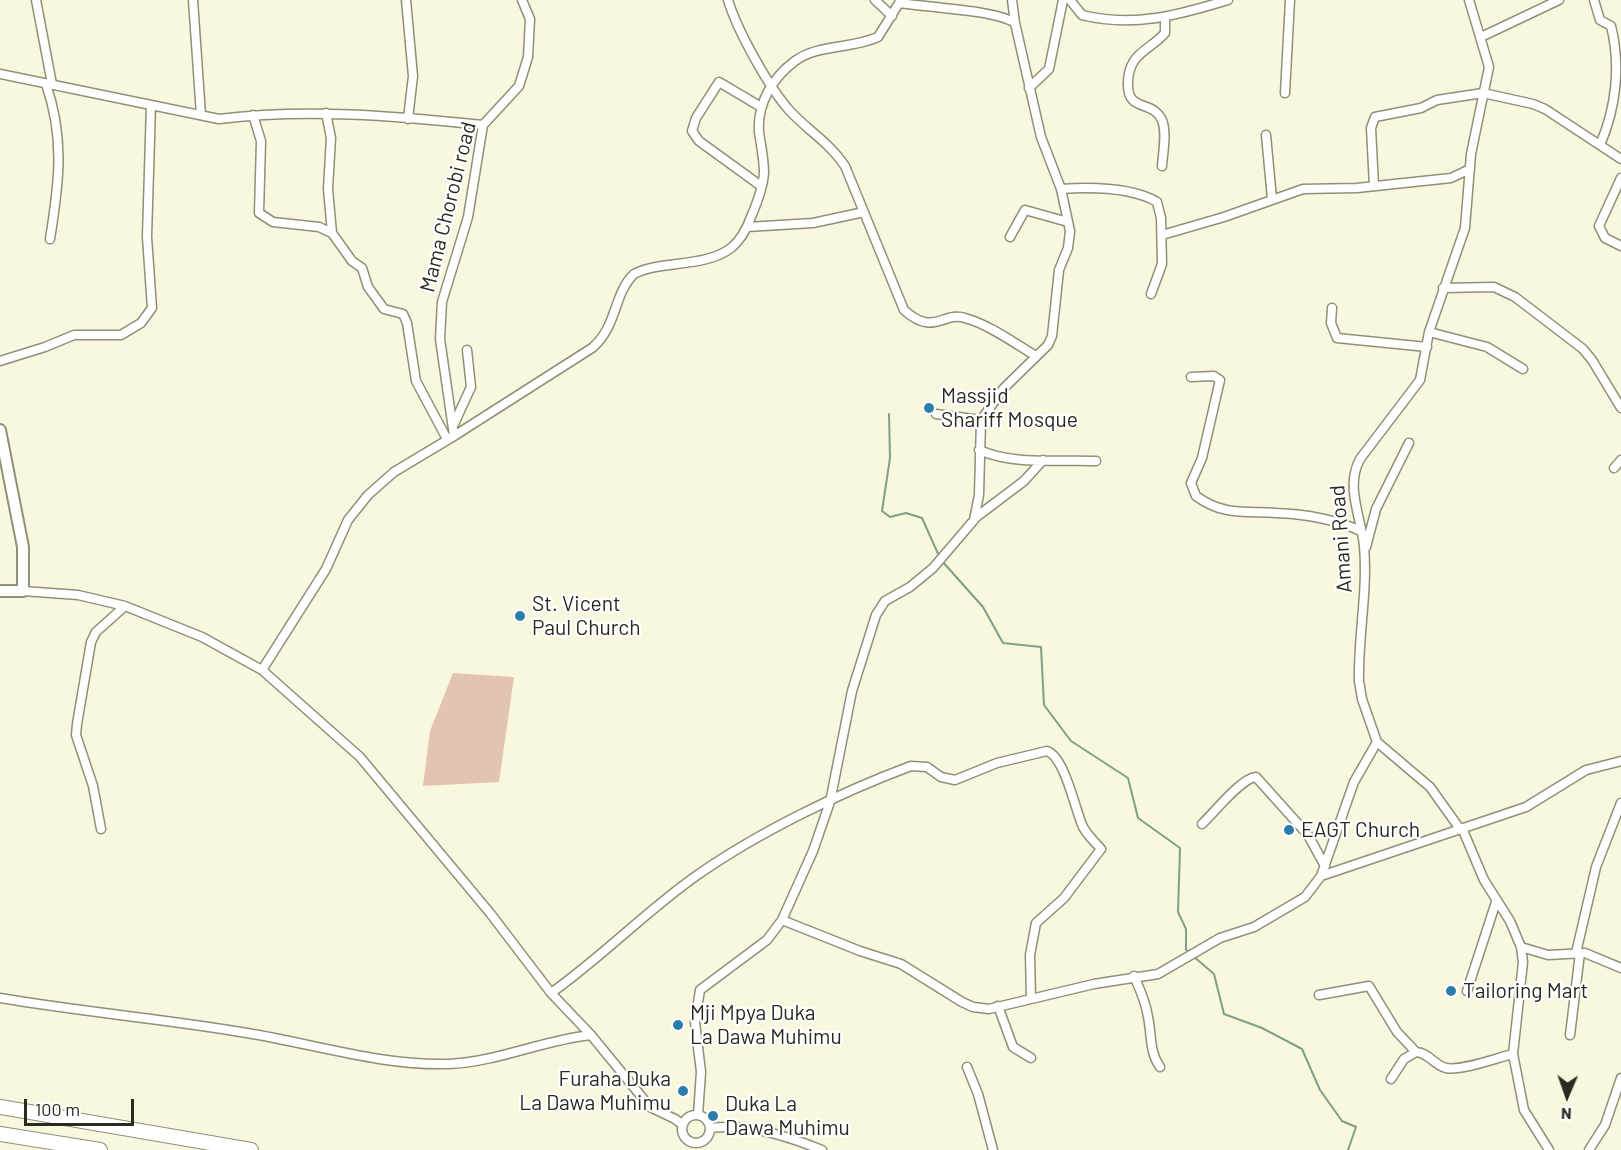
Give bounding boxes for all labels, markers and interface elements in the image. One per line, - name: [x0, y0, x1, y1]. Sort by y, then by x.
- street label: Mama Chorobi road: [415, 119, 481, 295]
- place label: Massjid Shariff Mosque: [941, 383, 1078, 433]
- marker: Massjid Shariff Mosque: [922, 401, 936, 415]
- street label: Amani Road: [1325, 484, 1357, 594]
- place label: St. Vicent Paul Church: [532, 591, 640, 641]
- marker: St. Vicent Paul Church: [513, 609, 527, 623]
- place label: EAGT Church: [1301, 817, 1420, 843]
- marker: EAGT Church: [1282, 823, 1296, 837]
- place label: Tailoring Mart: [1463, 978, 1588, 1004]
- marker: Tailoring Mart: [1444, 984, 1458, 998]
- place label: Mji Mpya Duka La Dawa Muhimu: [690, 1000, 842, 1050]
- marker: Mji Mpya Duka La Dawa Muhimu: [671, 1018, 685, 1032]
- place label: Furaha Duka La Dawa Muhimu: [519, 1066, 671, 1116]
- north arrow: [1537, 1066, 1597, 1126]
- marker: Furaha Duka La Dawa Muhimu: [676, 1084, 690, 1098]
- scale bar: [27, 1087, 136, 1125]
- place label: Duka La Dawa Muhimu: [725, 1091, 850, 1141]
- text: 100 m: [35, 1098, 80, 1120]
- text: N: [1561, 1105, 1572, 1124]
- marker: Duka La Dawa Muhimu: [706, 1109, 720, 1123]

